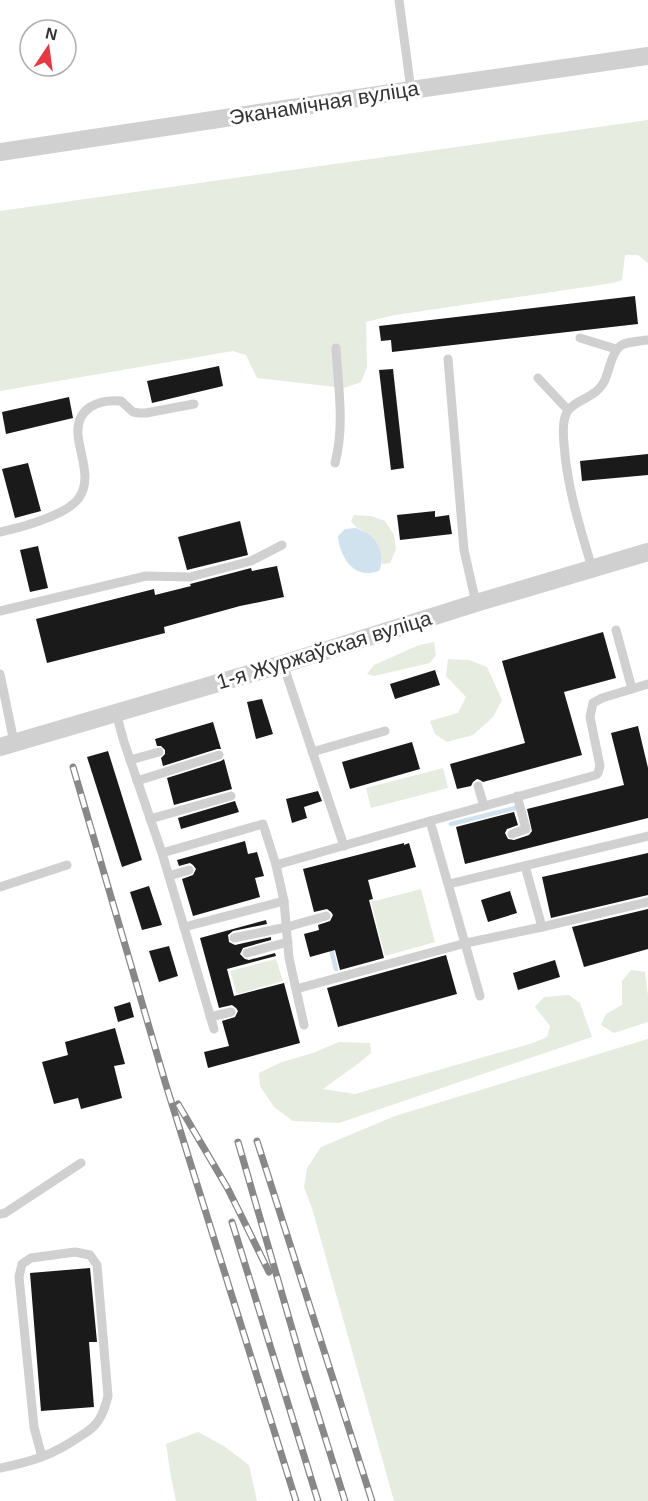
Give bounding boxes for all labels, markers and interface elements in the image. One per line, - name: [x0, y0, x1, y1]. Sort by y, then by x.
- north arrow: [18, 18, 78, 78]
- text: N: [44, 24, 59, 43]
- street label: Эканамічная вуліца: [228, 76, 421, 129]
- street label: 1-я Журжаўская вуліца: [214, 606, 434, 693]

